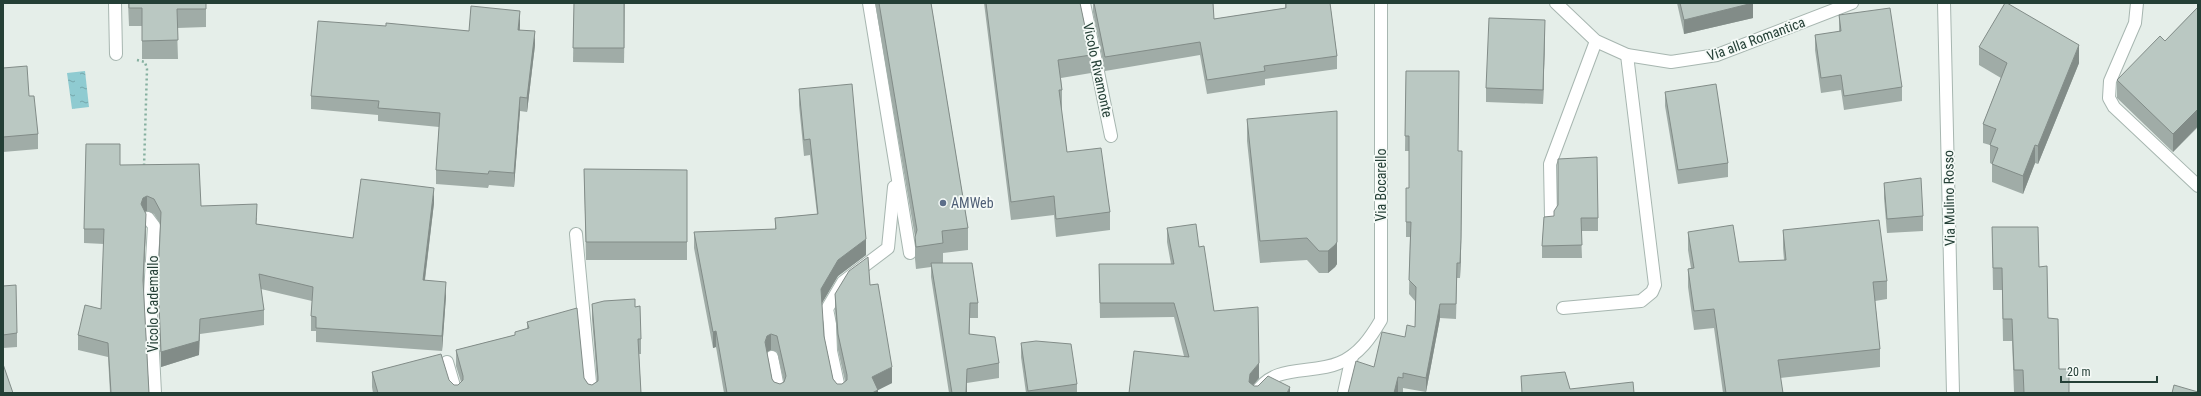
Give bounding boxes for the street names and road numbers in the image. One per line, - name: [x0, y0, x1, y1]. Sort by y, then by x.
- street label: Via alla Romantica: [1705, 14, 1807, 64]
- street label: Vicolo Rivamonte: [1080, 21, 1116, 119]
- street label: Via Bocarello: [1373, 149, 1389, 221]
- street label: Via Mulino Rosso: [1940, 150, 1958, 246]
- street label: Vicolo Cademallo: [145, 256, 161, 352]

